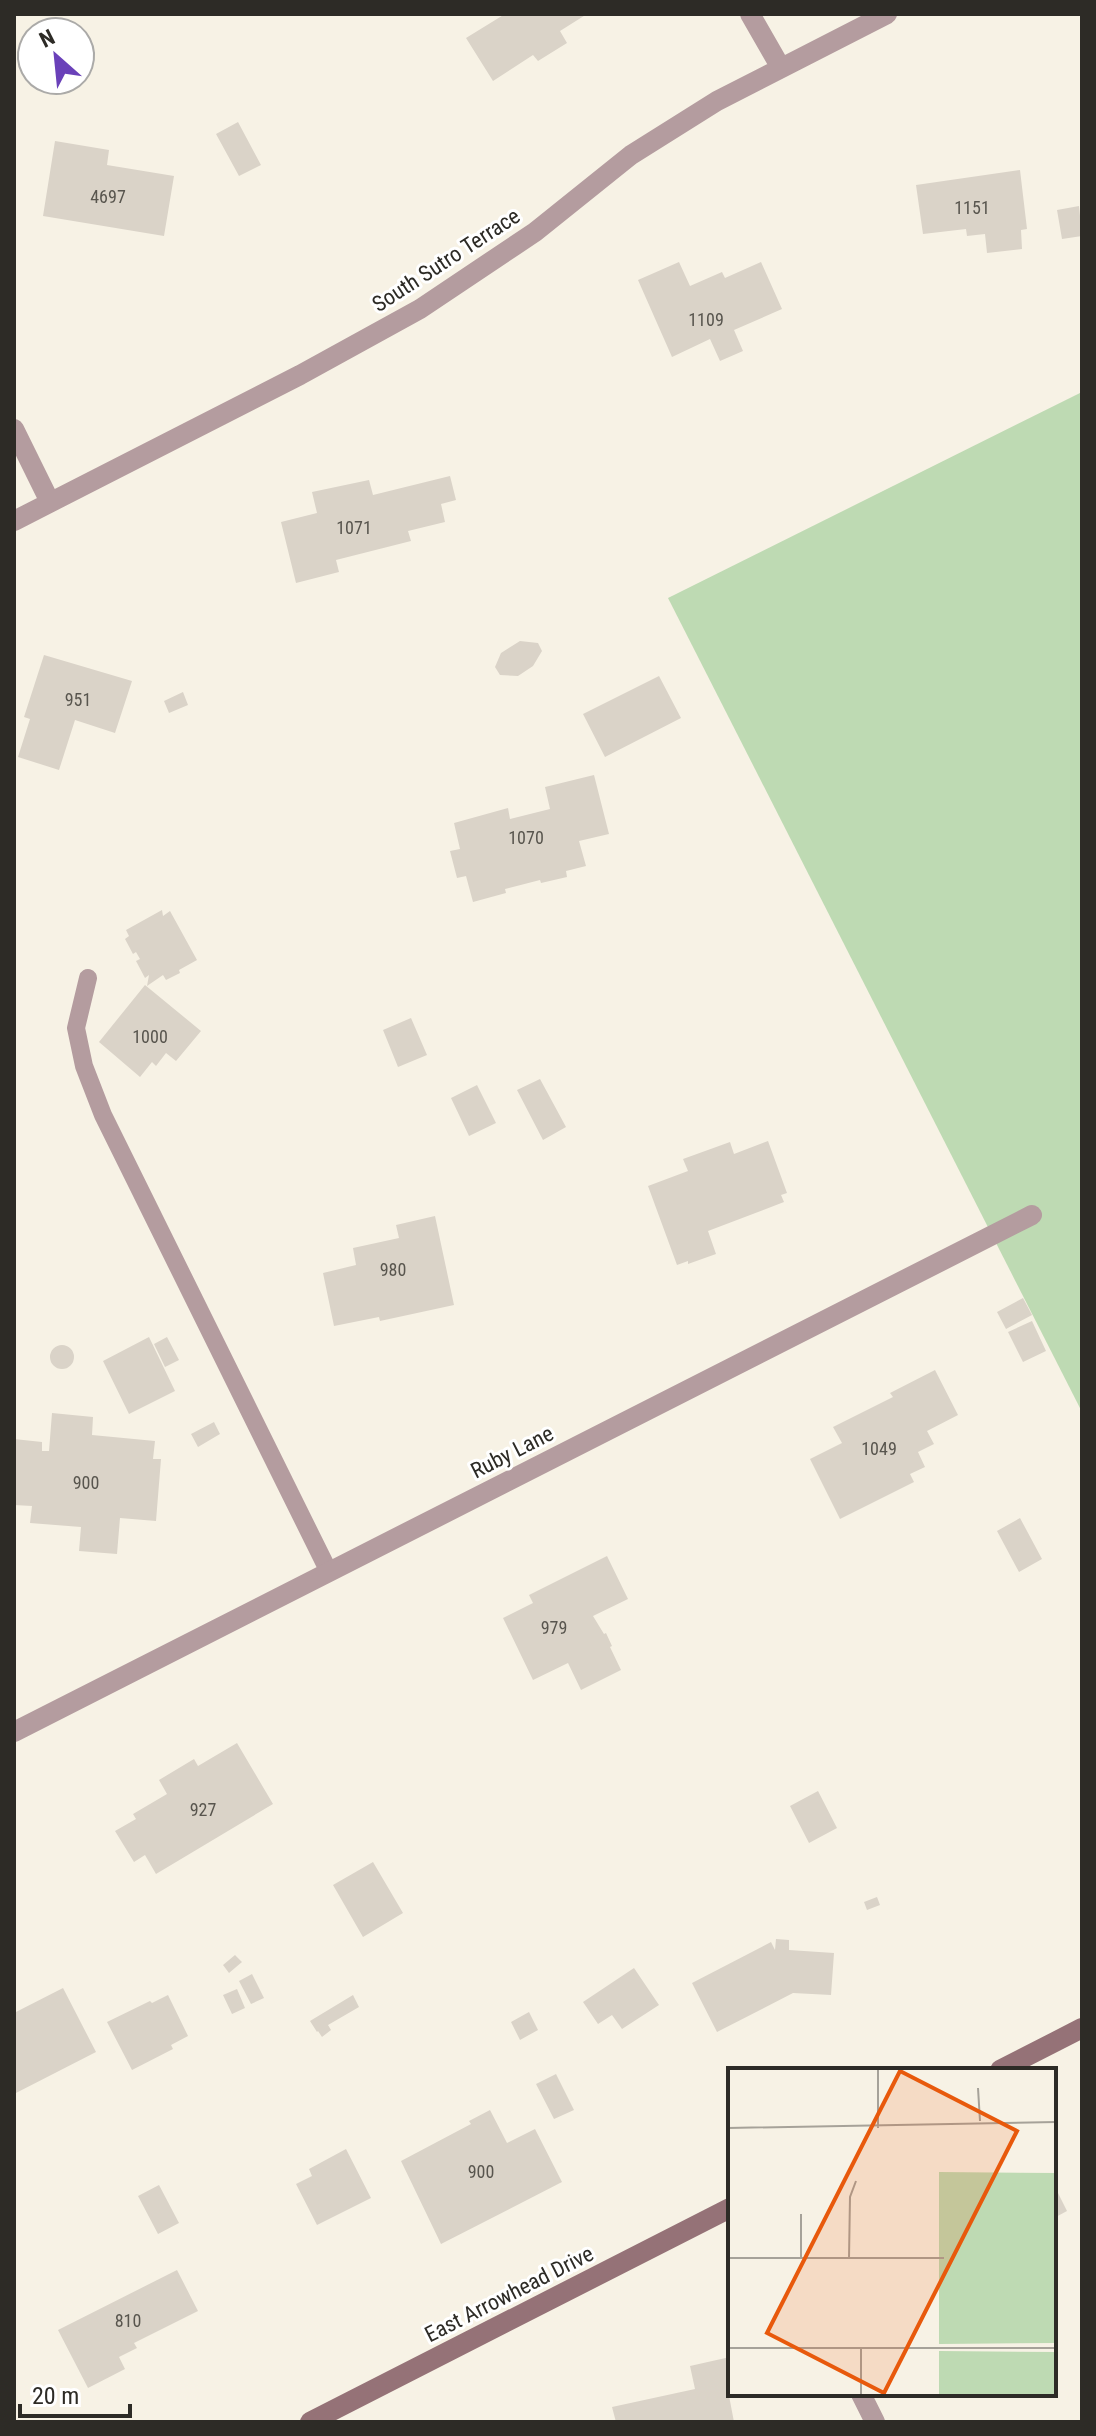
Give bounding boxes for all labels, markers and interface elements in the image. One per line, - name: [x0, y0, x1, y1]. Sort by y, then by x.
- north arrow: [16, 16, 96, 96]
- text: N: [35, 24, 59, 53]
- house number: 4697: [90, 186, 126, 207]
- house number: 1151: [954, 197, 990, 218]
- street label: South Sutro Terrace: [368, 203, 524, 317]
- house number: 1109: [688, 309, 724, 330]
- house number: 1071: [336, 517, 372, 538]
- house number: 951: [65, 689, 91, 710]
- house number: 1070: [508, 827, 544, 848]
- house number: 1000: [132, 1026, 168, 1047]
- house number: 980: [380, 1259, 406, 1280]
- street label: Ruby Lane: [467, 1421, 557, 1483]
- house number: 1049: [861, 1438, 897, 1459]
- house number: 900: [73, 1472, 99, 1493]
- house number: 979: [541, 1617, 567, 1638]
- house number: 927: [190, 1799, 216, 1820]
- inset map: [728, 2068, 1056, 2396]
- house number: 900: [468, 2161, 494, 2182]
- street label: East Arrowhead Drive: [421, 2241, 597, 2347]
- house number: 810: [115, 2310, 141, 2331]
- scale bar: [20, 2368, 130, 2418]
- text: 20 m: [32, 2382, 79, 2410]

